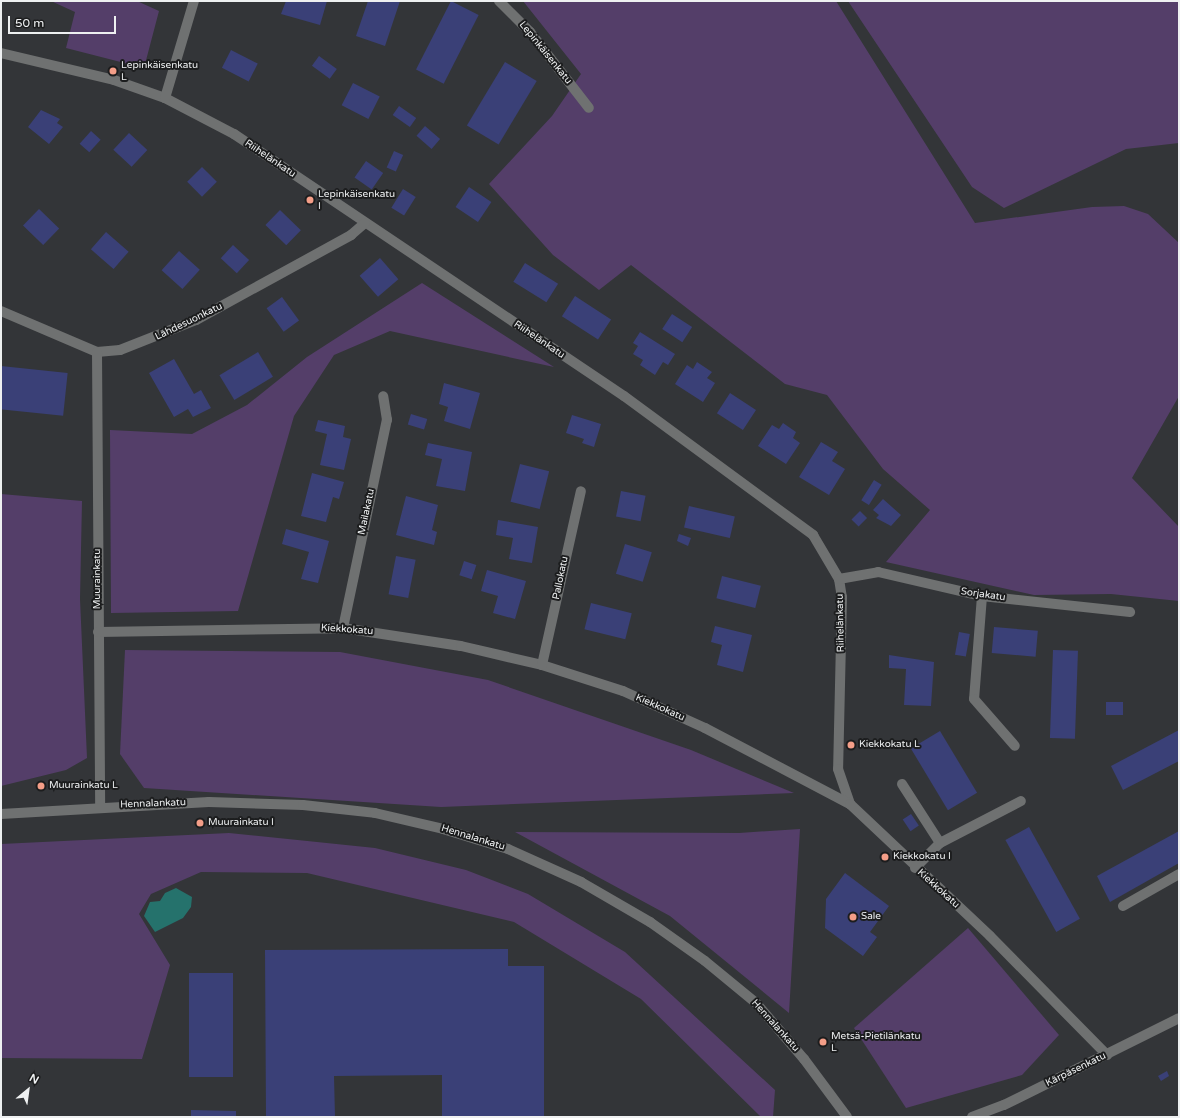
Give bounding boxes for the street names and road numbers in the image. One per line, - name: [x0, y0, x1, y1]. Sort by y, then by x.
- street label: Lepinkäisenkatu: [516, 19, 574, 87]
- street label: Riihelänkatu: [242, 138, 298, 180]
- street label: Lähdesuonkatu: [153, 301, 225, 343]
- street label: Riihelänkatu: [511, 319, 567, 361]
- street label: Mailakatu: [356, 488, 378, 536]
- street label: Muurainkatu: [92, 549, 104, 609]
- street label: Pallokatu: [551, 555, 571, 601]
- street label: Sorjakatu: [960, 586, 1006, 604]
- street label: Riihelänkatu: [834, 593, 848, 653]
- street label: Kiekkokatu: [320, 622, 374, 638]
- street label: Kiekkokatu: [634, 692, 686, 724]
- street label: Hennalankatu: [120, 797, 186, 811]
- street label: Hennalankatu: [440, 823, 506, 853]
- street label: Kiekkokatu: [914, 867, 962, 911]
- street label: Hennalankatu: [749, 998, 801, 1054]
- street label: Kärpäsenkatu: [1044, 1050, 1108, 1090]

